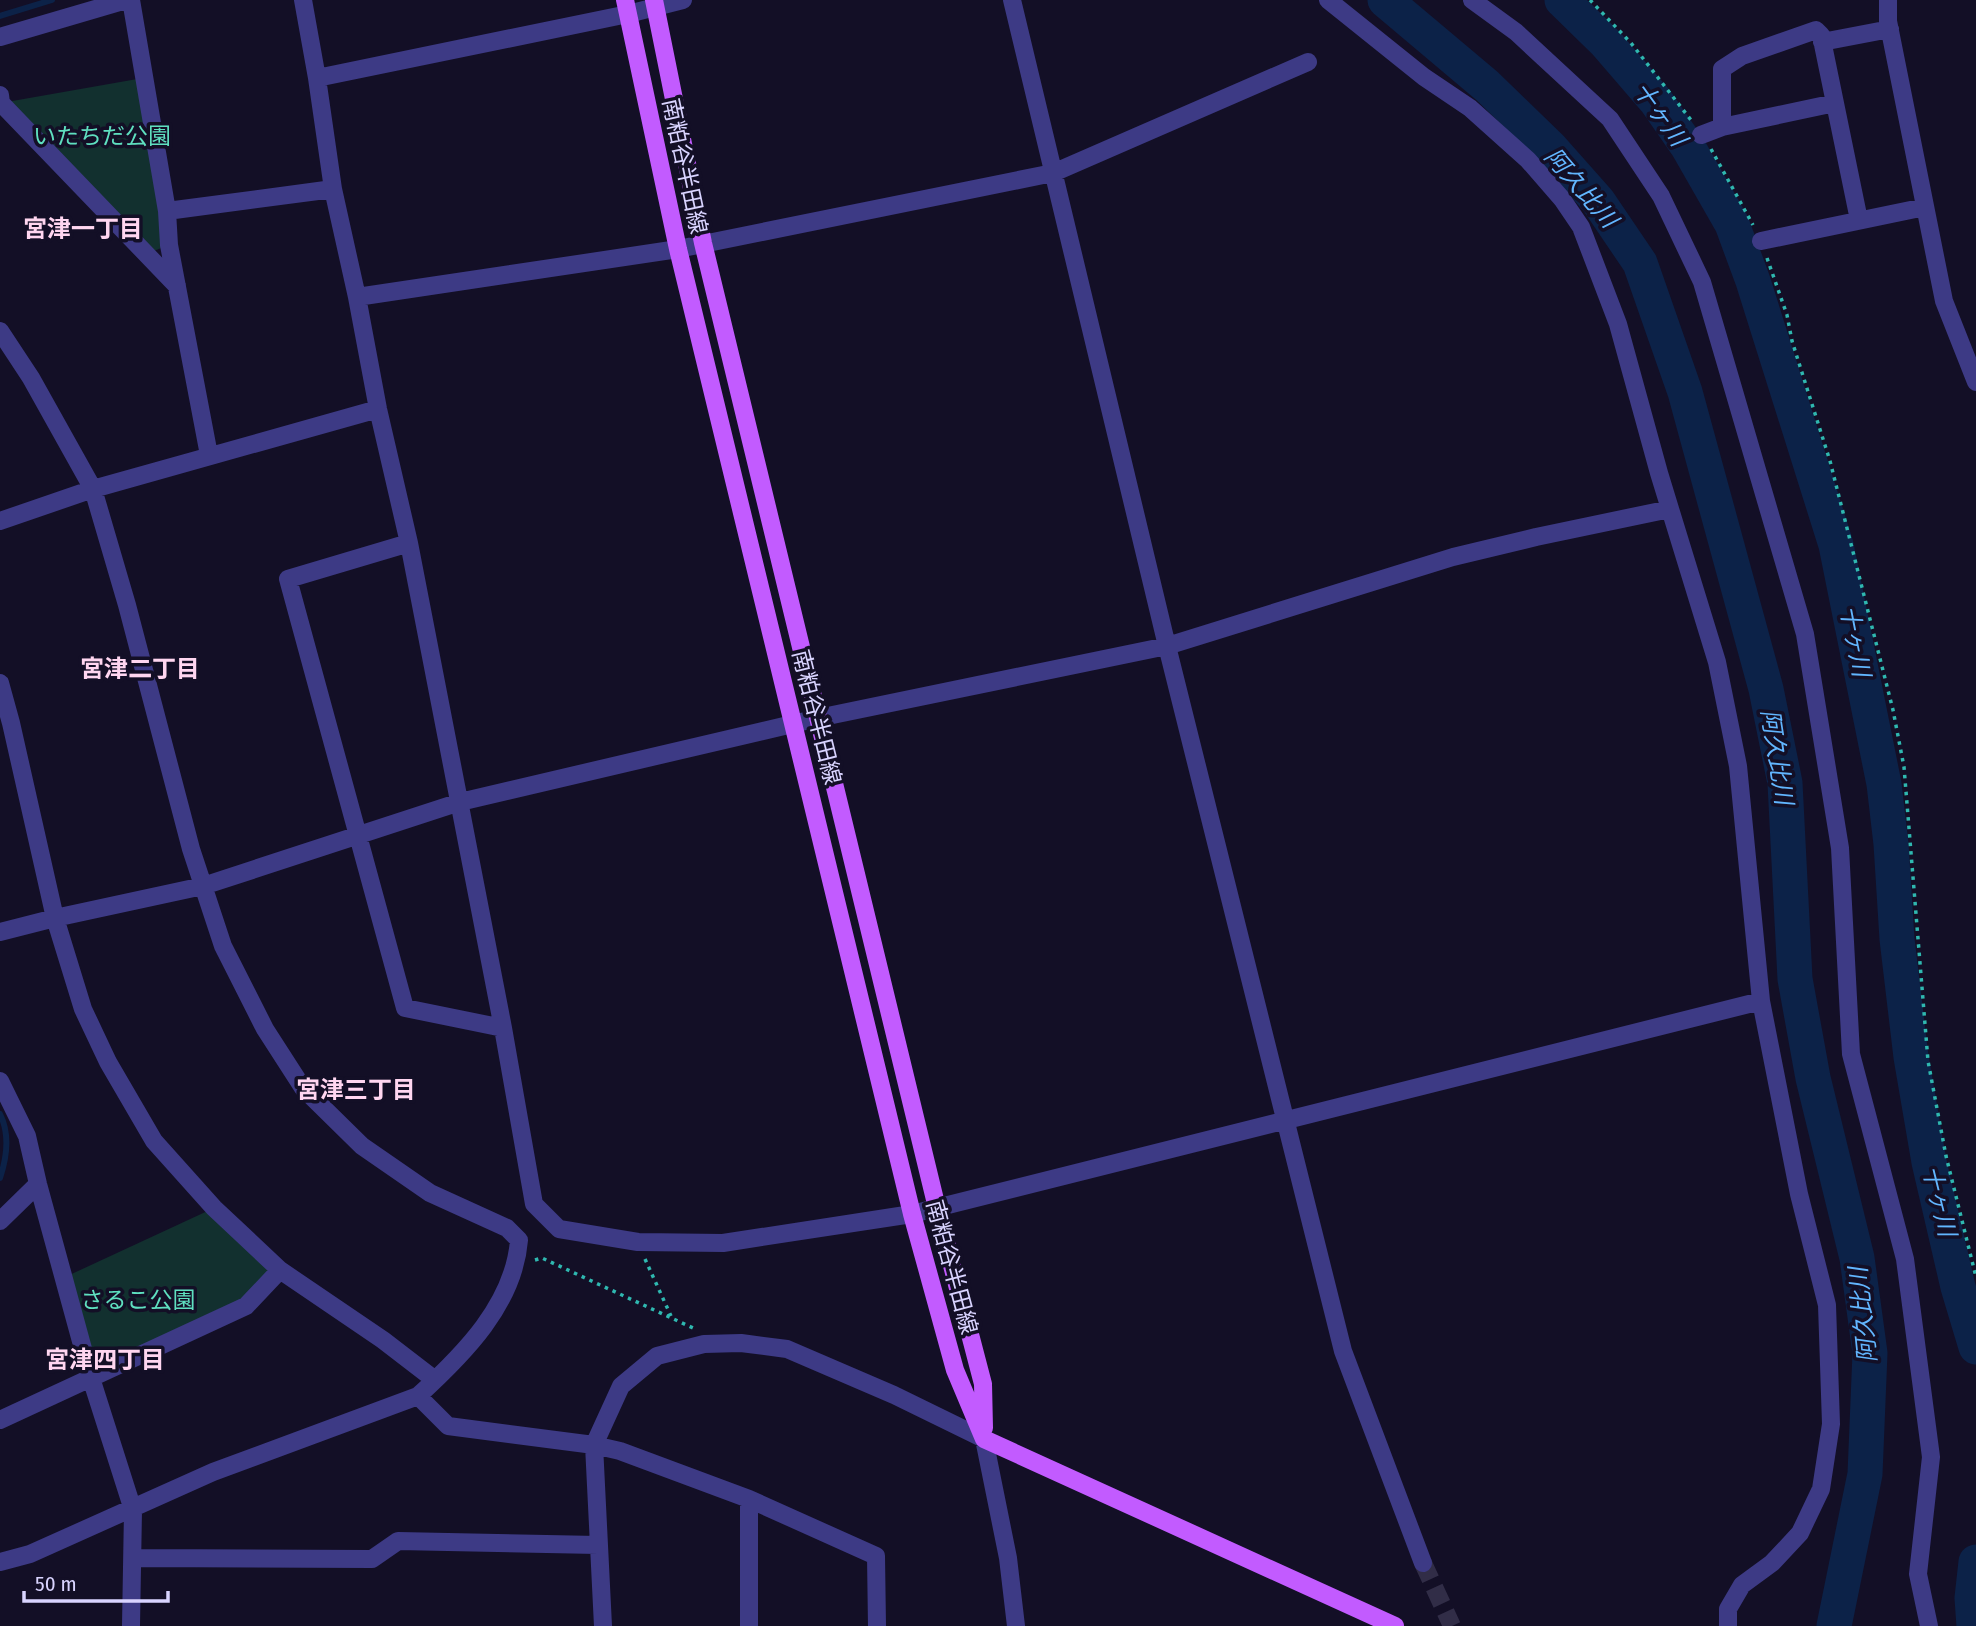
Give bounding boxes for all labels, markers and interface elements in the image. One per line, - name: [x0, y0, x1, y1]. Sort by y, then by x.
- water label: 十ヶ川: [1628, 77, 1694, 154]
- street label: 南粕谷半田線: [657, 96, 713, 236]
- park label: いたちだ公園: [33, 122, 171, 150]
- water label: 阿久比川: [1539, 143, 1625, 236]
- district label: 宮津一丁目: [23, 215, 143, 243]
- water label: 十ヶ川: [1834, 603, 1876, 682]
- street label: 南粕谷半田線: [787, 647, 847, 787]
- district label: 宮津二丁目: [80, 655, 200, 683]
- water label: 阿久比川: [1756, 707, 1799, 810]
- district label: 宮津三丁目: [296, 1076, 416, 1104]
- water label: 十ヶ川: [1917, 1163, 1962, 1242]
- street label: 南粕谷半田線: [921, 1197, 983, 1337]
- water label: 阿久比川: [1844, 1263, 1882, 1364]
- park label: さるこ公園: [81, 1286, 196, 1314]
- district label: 宮津四丁目: [45, 1346, 165, 1374]
- scale bar: [24, 1560, 168, 1604]
- text: 50 m: [35, 1571, 77, 1597]

